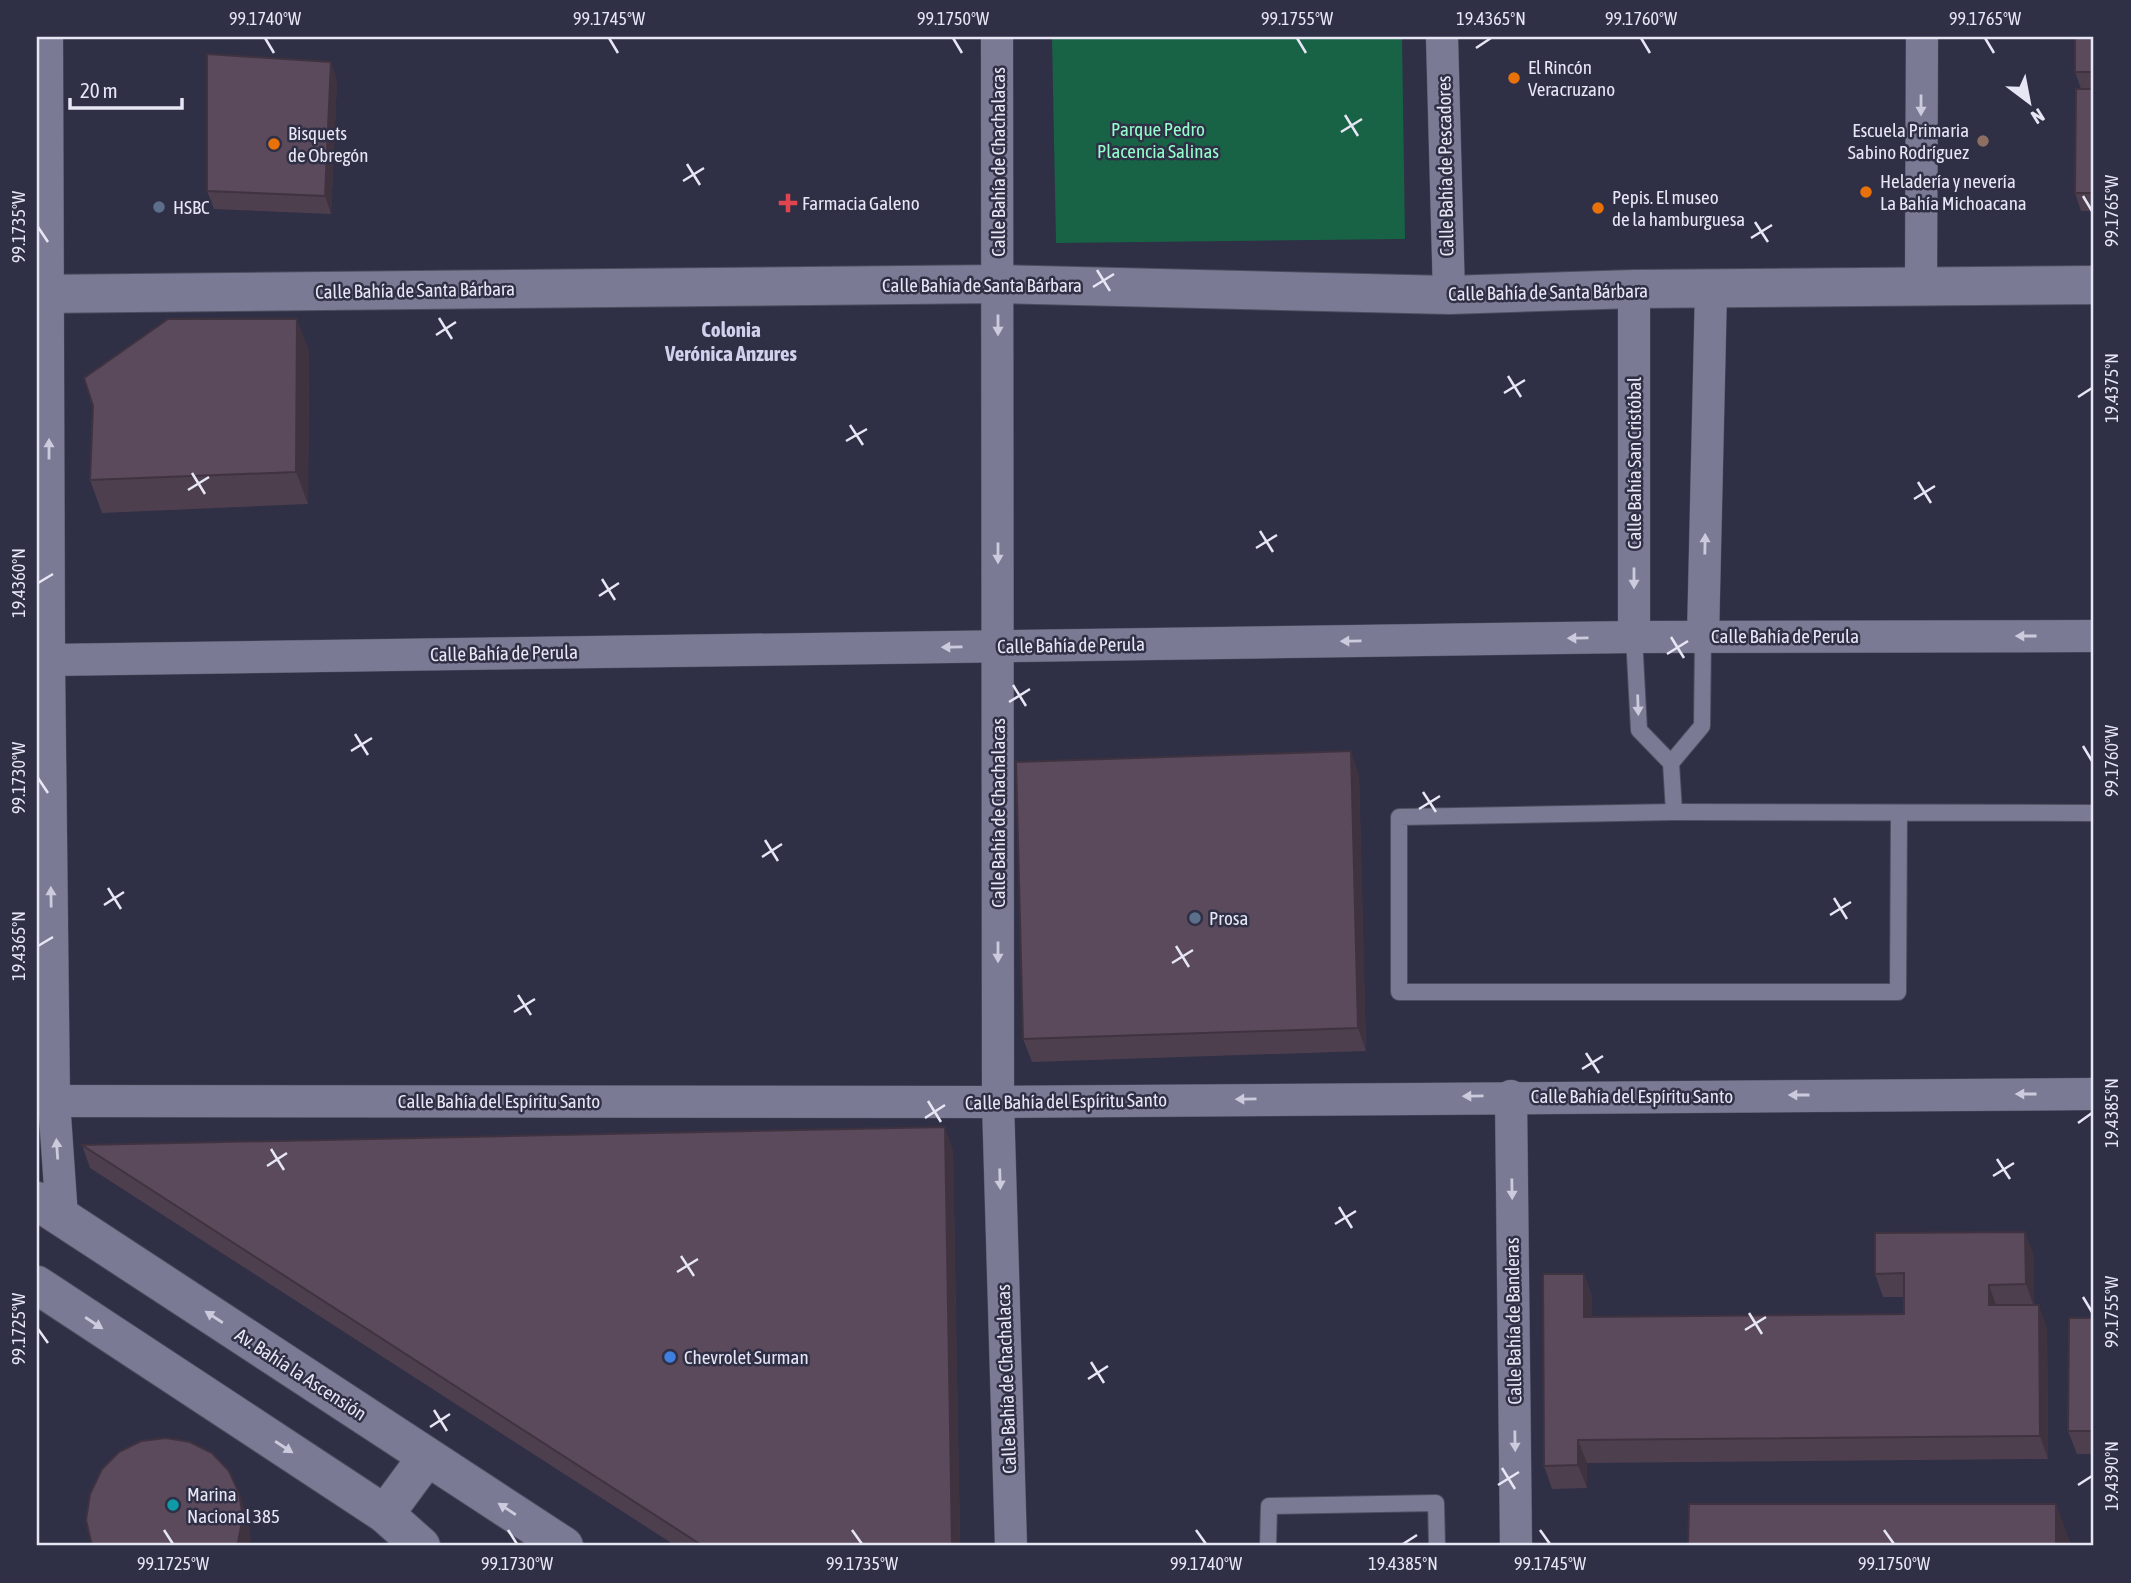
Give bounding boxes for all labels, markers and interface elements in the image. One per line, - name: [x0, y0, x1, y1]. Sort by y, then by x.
- text: 99.1740°W: [229, 8, 301, 29]
- text: 99.1745°W: [573, 8, 645, 29]
- text: 99.1750°W: [917, 8, 989, 29]
- text: 99.1755°W: [1261, 8, 1333, 29]
- text: 19.4365°N: [1456, 8, 1526, 29]
- text: 99.1760°W: [1605, 8, 1677, 29]
- text: 99.1765°W: [1949, 8, 2021, 29]
- place label: El Rincón Veracruzano: [1528, 56, 1615, 100]
- scale bar: [70, 66, 182, 110]
- north arrow: [1994, 66, 2064, 136]
- street label: Calle Bahía de Chachalacas: [987, 67, 1009, 257]
- marker: El Rincón Veracruzano: [1506, 70, 1522, 86]
- street label: Calle Bahía de Pescadores: [1432, 75, 1458, 257]
- text: 20 m: [80, 78, 118, 102]
- one-way arrow: [1915, 94, 1927, 116]
- text: N: [2027, 104, 2049, 129]
- park label: Parque Pedro Placencia Salinas: [1097, 118, 1219, 162]
- place label: Escuela Primaria Sabino Rodríguez: [1848, 119, 1969, 163]
- place label: Bisquets de Obregón: [288, 122, 369, 166]
- marker: Escuela Primaria Sabino Rodríguez: [1975, 133, 1991, 149]
- marker: Bisquets de Obregón: [266, 136, 282, 152]
- place label: Heladería y nevería La Bahía Michoacana: [1880, 170, 2027, 214]
- text: 99.1765°W: [2101, 175, 2122, 247]
- marker: Heladería y nevería La Bahía Michoacana: [1858, 184, 1874, 200]
- place label: Pepis. El museo de la hamburguesa: [1612, 186, 1745, 230]
- text: 99.1735°W: [8, 191, 29, 263]
- place label: Farmacia Galeno: [802, 192, 920, 214]
- marker: Farmacia Galeno: [780, 195, 796, 211]
- place label: HSBC: [173, 196, 210, 218]
- marker: HSBC: [151, 199, 167, 215]
- marker: Pepis. El museo de la hamburguesa: [1590, 200, 1606, 216]
- street label: Calle Bahía de Santa Bárbara: [882, 274, 1082, 296]
- street label: Calle Bahía de Santa Bárbara: [315, 277, 515, 303]
- street label: Calle Bahía de Santa Bárbara: [1448, 279, 1648, 305]
- one-way arrow: [992, 315, 1004, 337]
- district label: Colonia Verónica Anzures: [664, 317, 798, 365]
- text: 19.4375°N: [2101, 353, 2122, 423]
- street label: Calle Bahía San Cristóbal: [1623, 377, 1645, 549]
- one-way arrow: [43, 438, 55, 460]
- one-way arrow: [1699, 533, 1711, 555]
- one-way arrow: [992, 542, 1004, 564]
- text: 19.4360°N: [8, 548, 29, 618]
- one-way arrow: [1628, 567, 1640, 589]
- street label: Calle Bahía de Perula: [1711, 625, 1859, 647]
- one-way arrow: [2015, 630, 2037, 642]
- one-way arrow: [1567, 632, 1589, 643]
- street label: Calle Bahía de Perula: [997, 633, 1145, 657]
- one-way arrow: [1339, 635, 1361, 647]
- street label: Calle Bahía de Perula: [430, 641, 578, 665]
- one-way arrow: [940, 641, 962, 653]
- one-way arrow: [1633, 694, 1644, 716]
- street label: Calle Bahía de Chachalacas: [987, 718, 1009, 908]
- text: 99.1760°W: [2101, 725, 2122, 797]
- text: 99.1730°W: [8, 742, 29, 814]
- one-way arrow: [46, 886, 57, 908]
- place label: Prosa: [1209, 907, 1248, 929]
- marker: Prosa: [1187, 910, 1203, 926]
- text: 19.4365°N: [8, 911, 29, 981]
- one-way arrow: [992, 941, 1004, 963]
- text: 19.4385°N: [2101, 1078, 2122, 1148]
- street label: Calle Bahía del Espíritu Santo: [1531, 1085, 1733, 1107]
- street label: Calle Bahía del Espíritu Santo: [965, 1088, 1167, 1114]
- one-way arrow: [2015, 1088, 2037, 1100]
- one-way arrow: [1787, 1089, 1809, 1101]
- street label: Calle Bahía del Espíritu Santo: [398, 1090, 600, 1112]
- one-way arrow: [1462, 1091, 1484, 1102]
- one-way arrow: [1234, 1093, 1256, 1105]
- one-way arrow: [51, 1138, 62, 1160]
- one-way arrow: [995, 1169, 1006, 1191]
- one-way arrow: [1506, 1178, 1518, 1200]
- street label: Calle Bahía de Banderas: [1501, 1237, 1525, 1405]
- text: 99.1755°W: [2101, 1276, 2122, 1348]
- street label: Calle Bahía de Chachalacas: [992, 1284, 1020, 1474]
- text: 99.1725°W: [8, 1293, 29, 1365]
- one-way arrow: [205, 1311, 224, 1324]
- one-way arrow: [84, 1316, 104, 1329]
- street label: Av. Bahía la Ascensión: [231, 1323, 371, 1425]
- place label: Chevrolet Surman: [684, 1346, 809, 1368]
- marker: Chevrolet Surman: [662, 1349, 678, 1365]
- one-way arrow: [1509, 1430, 1521, 1452]
- one-way arrow: [274, 1441, 294, 1454]
- text: 19.4390°N: [2101, 1441, 2122, 1511]
- place label: Marina Nacional 385: [187, 1483, 280, 1527]
- marker: Marina Nacional 385: [165, 1497, 181, 1513]
- one-way arrow: [498, 1502, 516, 1516]
- text: 99.1725°W: [137, 1553, 209, 1574]
- text: 99.1730°W: [481, 1553, 553, 1574]
- text: 99.1735°W: [826, 1553, 898, 1574]
- text: 99.1740°W: [1170, 1553, 1242, 1574]
- text: 19.4385°N: [1368, 1553, 1438, 1574]
- text: 99.1745°W: [1514, 1553, 1586, 1574]
- text: 99.1750°W: [1858, 1553, 1930, 1574]

